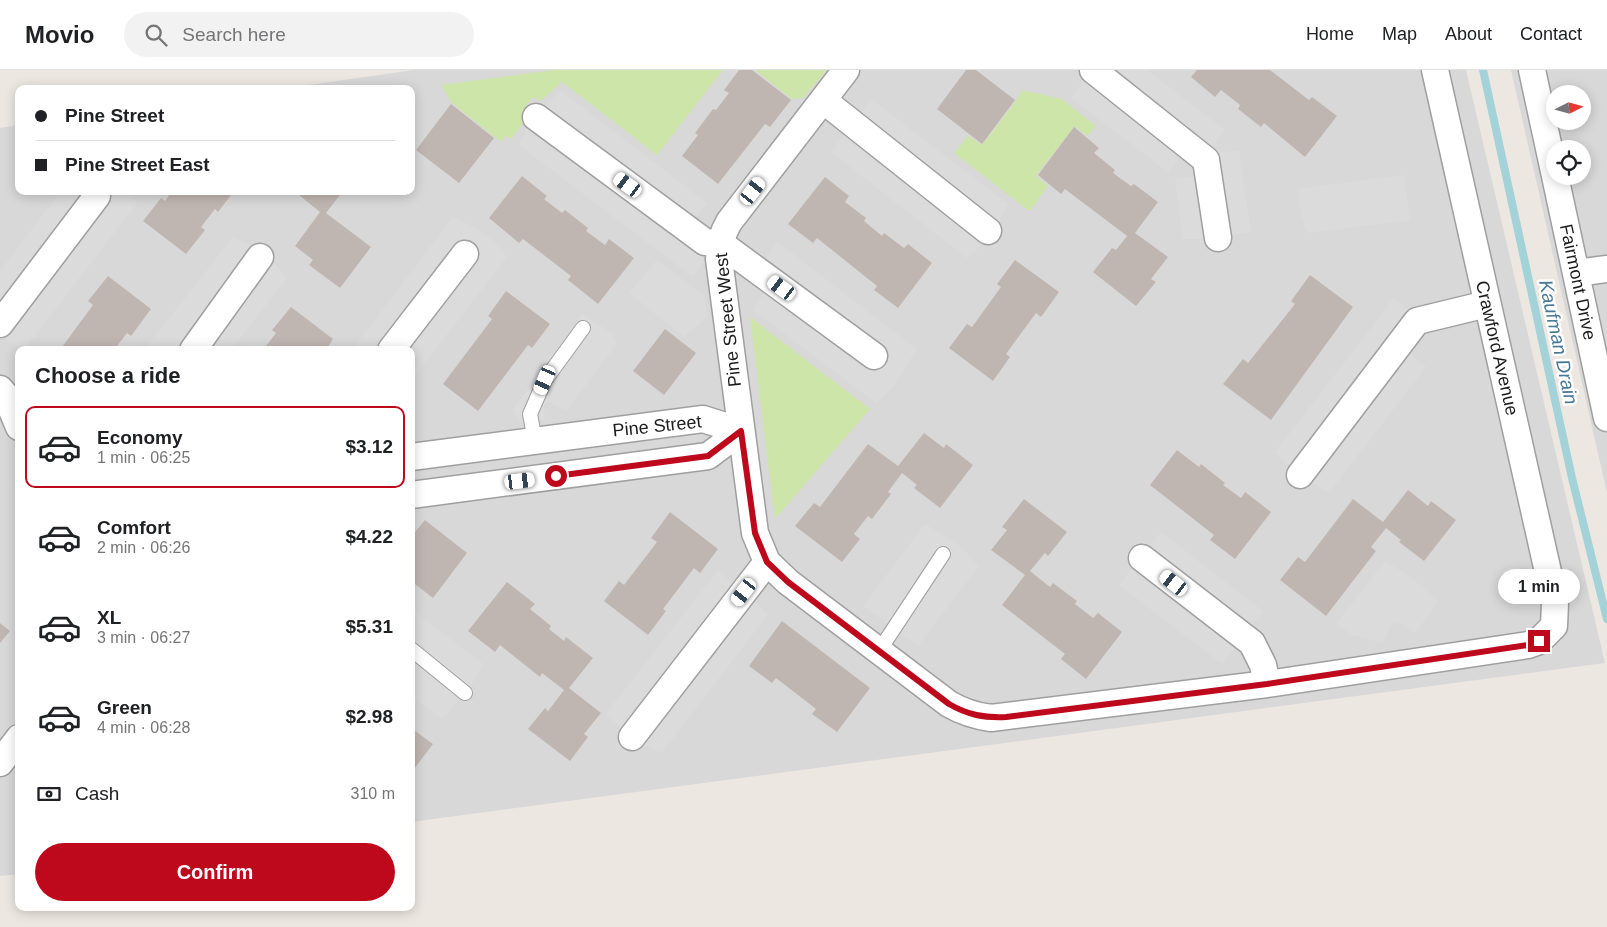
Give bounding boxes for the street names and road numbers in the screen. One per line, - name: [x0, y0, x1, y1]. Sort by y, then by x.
- street label: Fairmont Drive: [1556, 222, 1600, 342]
- street label: Pine Street West: [711, 252, 745, 388]
- street label: Crawford Avenue: [1472, 279, 1522, 417]
- street label: Pine Street: [612, 411, 702, 441]

